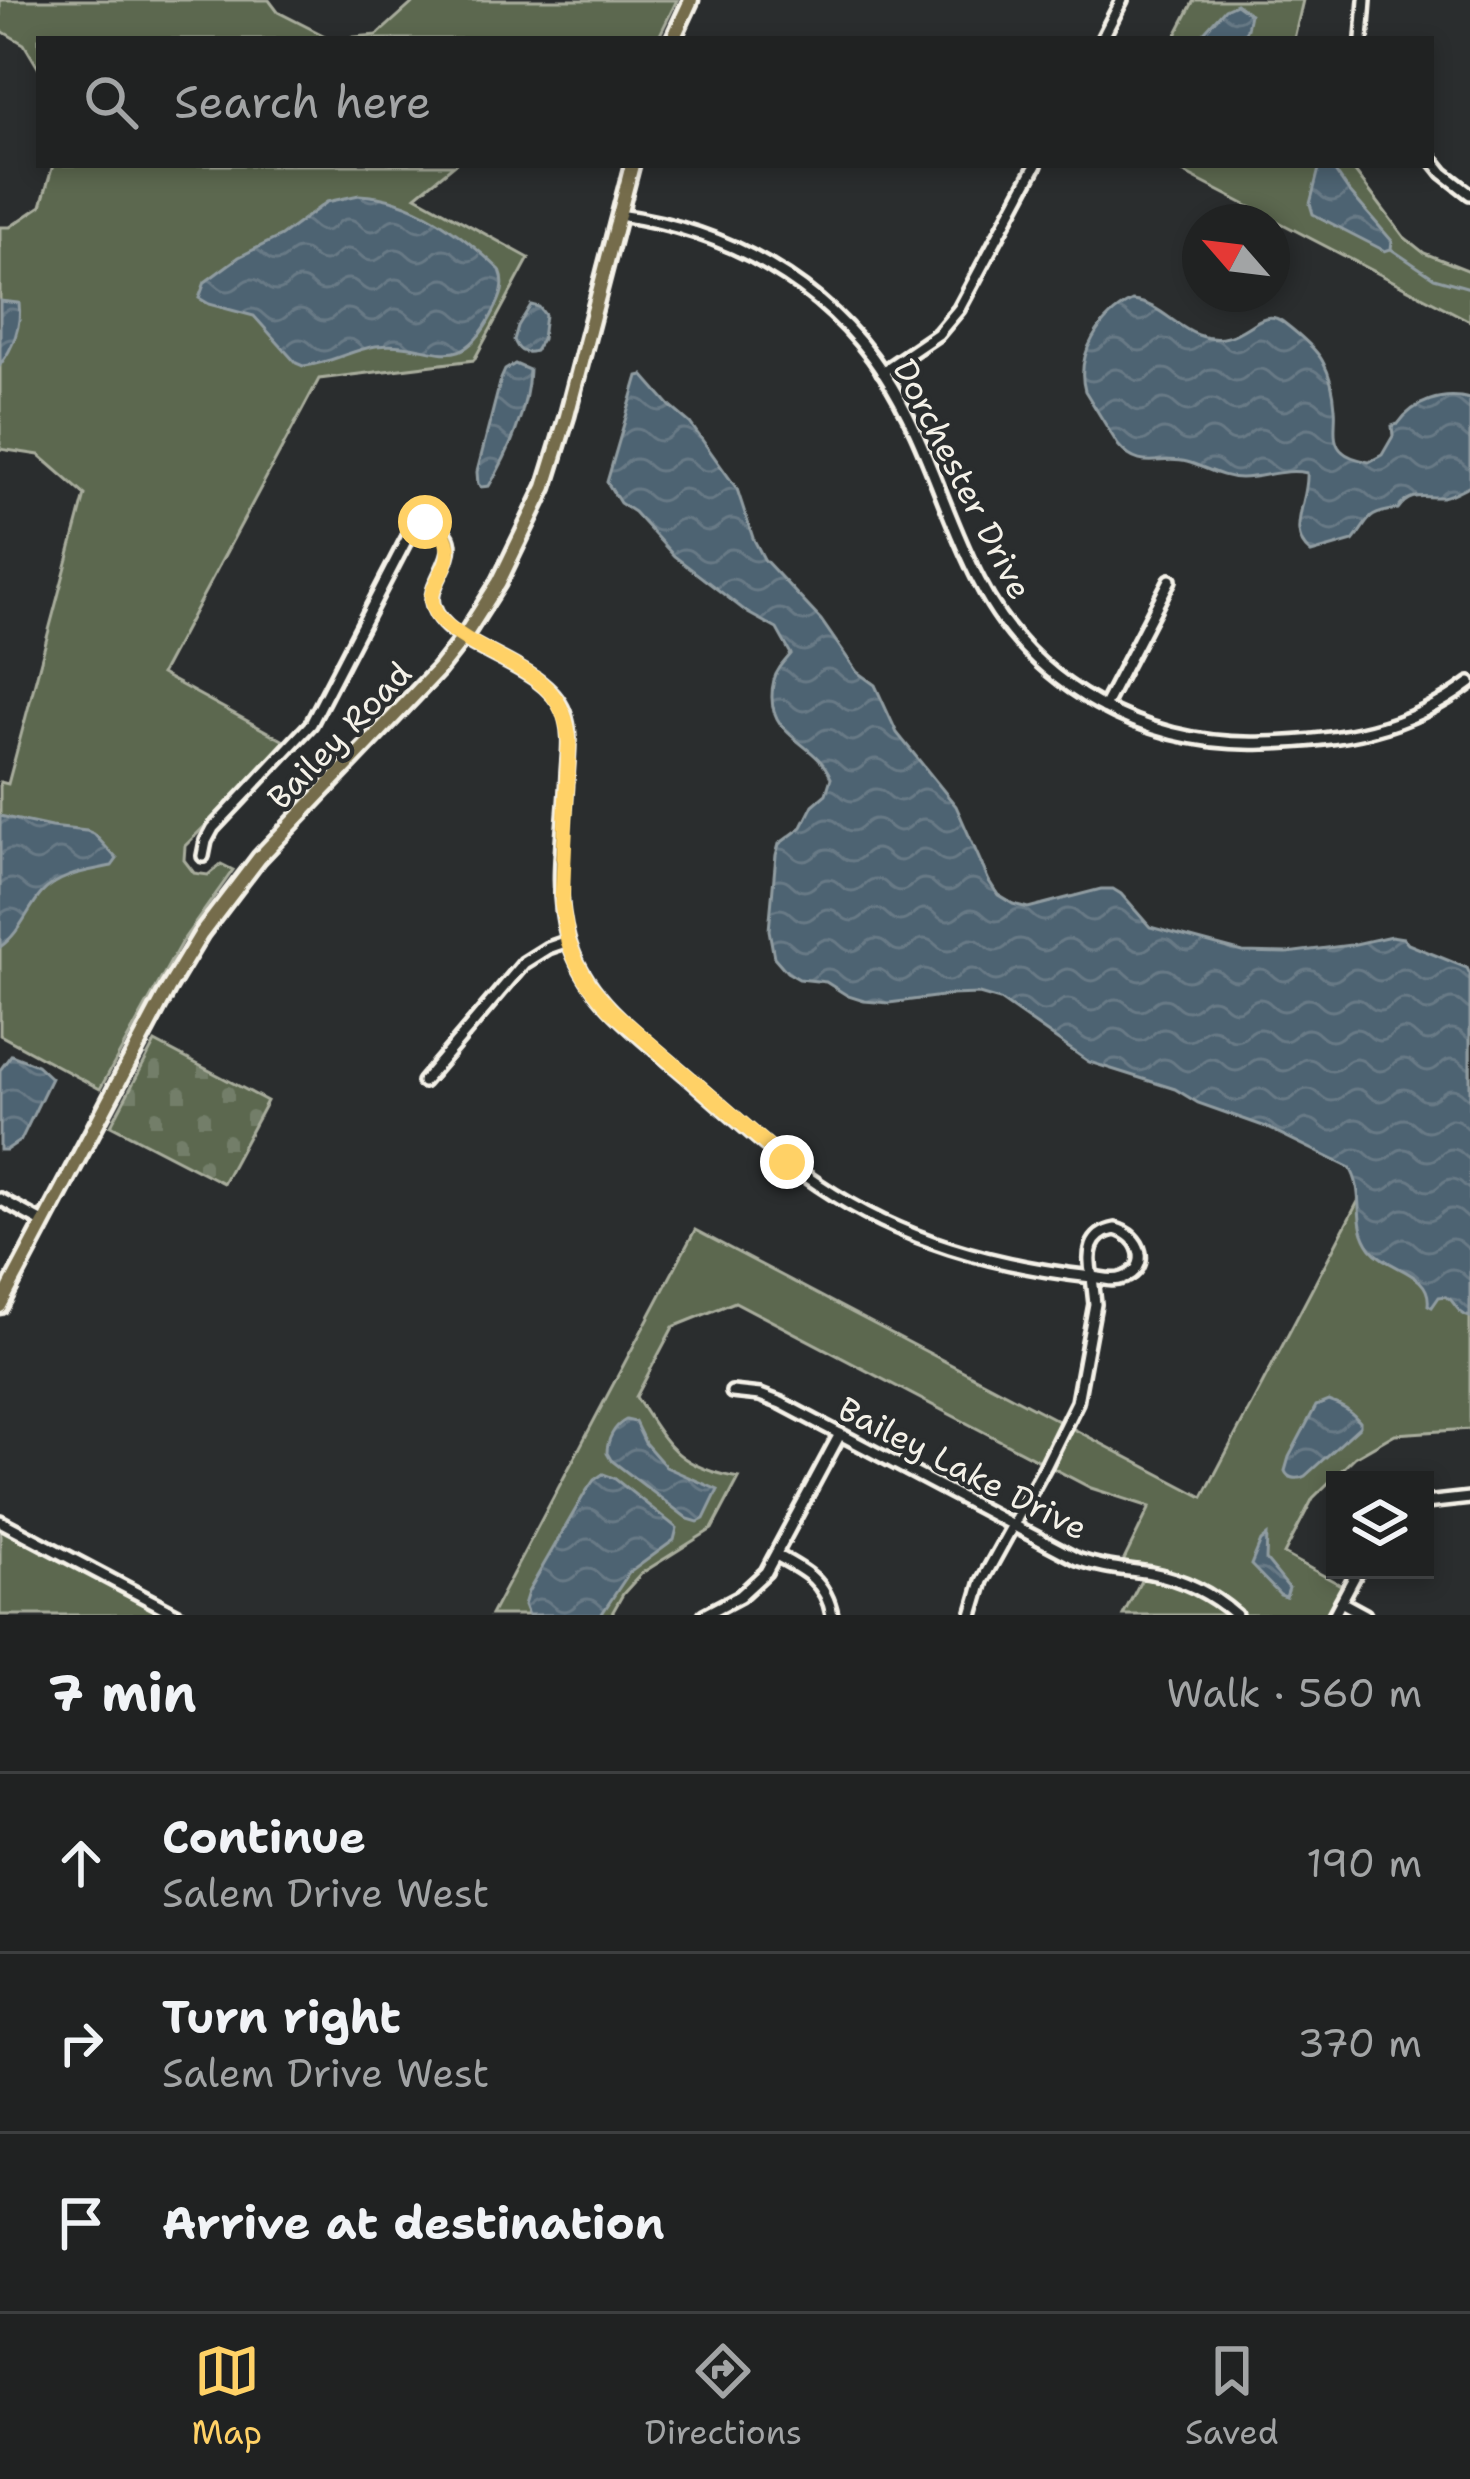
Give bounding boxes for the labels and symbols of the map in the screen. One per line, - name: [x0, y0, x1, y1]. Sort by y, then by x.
- north arrow: [1182, 204, 1290, 312]
- street label: Dorchester Drive: [883, 351, 1043, 607]
- route start: [398, 495, 452, 549]
- street label: Bailey Road: [257, 651, 421, 819]
- route end: [760, 1135, 814, 1189]
- street label: Bailey Lake Drive: [831, 1386, 1095, 1551]

